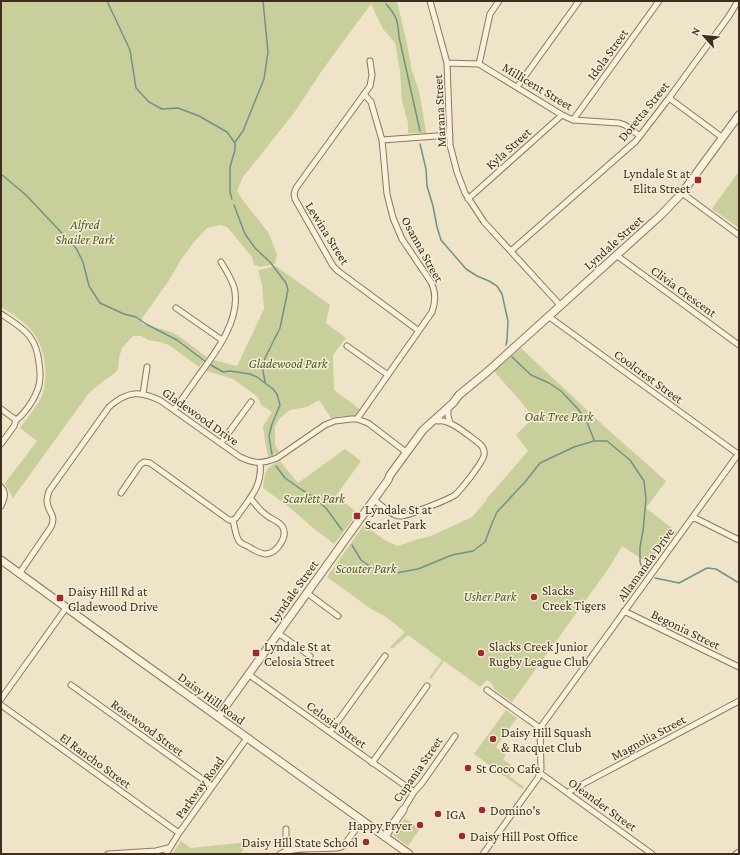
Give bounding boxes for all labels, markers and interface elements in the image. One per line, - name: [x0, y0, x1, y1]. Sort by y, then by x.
- north arrow: [684, 16, 724, 56]
- street label: Idola Street: [584, 25, 631, 83]
- text: N: [688, 25, 702, 38]
- street label: Millicent Street: [500, 59, 576, 114]
- street label: Marana Street: [430, 73, 449, 148]
- street label: Doretta Street: [615, 78, 673, 144]
- street label: Kyla Street: [483, 124, 534, 172]
- place label: Lyndale St at Elita Street: [623, 166, 691, 196]
- marker: Lyndale St at Elita Street: [693, 175, 703, 185]
- street label: Lewina Street: [302, 199, 353, 268]
- street label: Lyndale Street: [581, 212, 646, 273]
- street label: Osanna Street: [398, 214, 447, 285]
- park label: Alfred Shailer Park: [55, 217, 116, 247]
- street label: Clivia Crescent: [648, 263, 720, 321]
- street label: Coolcrest Street: [611, 346, 687, 407]
- park label: Gladewood Park: [248, 356, 329, 371]
- street label: Gladewood Drive: [160, 384, 242, 449]
- park label: Oak Tree Park: [524, 409, 595, 424]
- park label: Scarlett Park: [283, 491, 346, 506]
- place label: Lyndale St at Scarlet Park: [365, 502, 432, 532]
- marker: Lyndale St at Scarlet Park: [352, 511, 362, 521]
- street label: Allamanda Drive: [614, 524, 677, 604]
- street label: Lyndale Street: [266, 556, 322, 626]
- park label: Scouter Park: [336, 561, 398, 576]
- place label: Slacks Creek Tigers: [542, 583, 606, 613]
- place label: Daisy Hill Rd at Gladewood Drive: [68, 584, 158, 614]
- park label: Usher Park: [464, 589, 518, 604]
- marker: Slacks Creek Tigers: [529, 592, 539, 602]
- marker: Daisy Hill Rd at Gladewood Drive: [55, 593, 65, 603]
- street label: Begonia Street: [649, 606, 723, 653]
- place label: Lyndale St at Celosia Street: [264, 639, 335, 669]
- place label: Slacks Creek Junior Rugby League Club: [489, 639, 589, 669]
- marker: Lyndale St at Celosia Street: [251, 648, 261, 658]
- marker: Slacks Creek Junior Rugby League Club: [476, 648, 486, 658]
- street label: Daisy Hill Road: [175, 669, 248, 728]
- street label: Rosewood Street: [108, 696, 188, 759]
- street label: Celosia Street: [304, 698, 370, 752]
- street label: Magnolia Street: [608, 711, 689, 763]
- place label: Daisy Hill Squash & Racquet Club: [501, 725, 591, 755]
- street label: El Rancho Street: [57, 729, 135, 792]
- street label: Cupania Street: [389, 733, 446, 805]
- marker: Daisy Hill Squash & Racquet Club: [488, 734, 498, 744]
- street label: Parkway Road: [172, 753, 227, 821]
- place label: St Coco Cafe: [476, 761, 541, 776]
- marker: St Coco Cafe: [463, 763, 473, 773]
- street label: Oleander Street: [566, 775, 640, 835]
- place label: Domino's: [490, 803, 540, 818]
- marker: Domino's: [477, 805, 487, 815]
- place label: IGA: [446, 807, 466, 822]
- marker: IGA: [433, 809, 443, 819]
- place label: Happy Fryer: [348, 818, 412, 833]
- marker: Happy Fryer: [415, 820, 425, 830]
- place label: Daisy Hill Post Office: [470, 829, 578, 844]
- marker: Daisy Hill Post Office: [457, 831, 467, 841]
- place label: Daisy Hill State School: [242, 835, 359, 850]
- marker: Daisy Hill State School: [361, 837, 371, 847]

